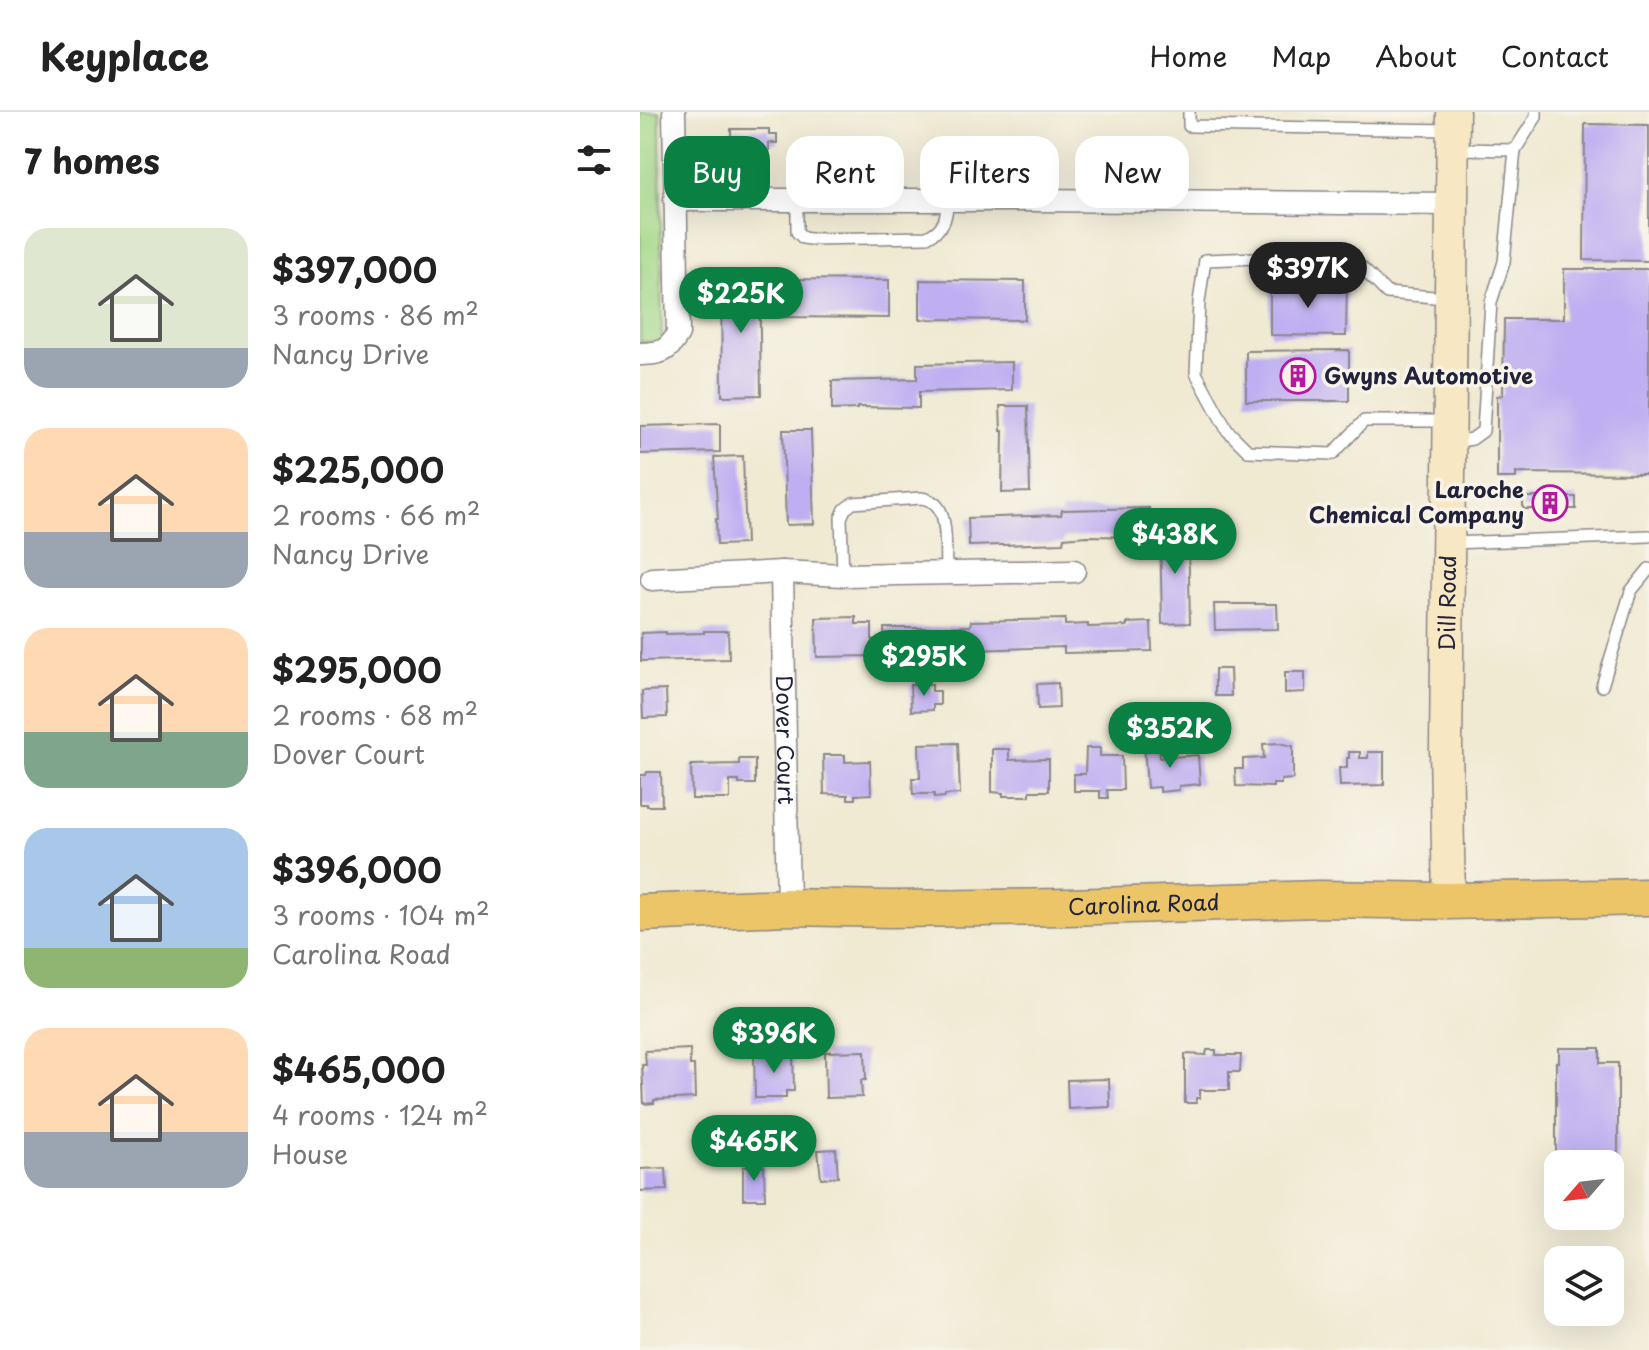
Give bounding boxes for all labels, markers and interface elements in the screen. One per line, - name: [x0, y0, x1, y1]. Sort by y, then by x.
- text: Keyplace: [40, 27, 209, 84]
- text: Home: [1149, 34, 1227, 77]
- text: Map: [1271, 34, 1331, 77]
- text: About: [1375, 34, 1457, 77]
- text: Contact: [1501, 34, 1609, 77]
- text: 7 homes: [24, 134, 160, 186]
- chip: Buy: [664, 136, 770, 208]
- chip: Rent: [786, 136, 904, 208]
- chip: Filters: [920, 136, 1059, 208]
- chip: New: [1075, 136, 1189, 208]
- icon: filters: [572, 138, 616, 182]
- pin: $397K: [1252, 242, 1364, 310]
- text: $397,000: [272, 243, 437, 295]
- text: $397K: [1267, 248, 1349, 287]
- icon: home: [88, 260, 184, 356]
- pin: $225K: [685, 267, 797, 335]
- text: $225K: [697, 273, 785, 312]
- text: 3 rooms · 86 m²: [272, 295, 479, 334]
- text: Nancy Drive: [272, 334, 429, 373]
- building icon: Gwyns Automotive: [1279, 357, 1317, 395]
- place label: Gwyns Automotive: [1324, 358, 1533, 391]
- text: $225,000: [272, 443, 444, 495]
- icon: home: [88, 460, 184, 556]
- place label: Laroche Chemical Company: [1309, 472, 1524, 530]
- building icon: Laroche Chemical Company: [1531, 484, 1569, 522]
- text: 2 rooms · 66 m²: [272, 495, 481, 534]
- pin: $438K: [1119, 508, 1231, 576]
- text: $438K: [1132, 514, 1218, 553]
- text: Nancy Drive: [272, 534, 429, 573]
- street label: Dill Road: [1429, 555, 1463, 651]
- pin: $295K: [868, 630, 980, 698]
- text: $295K: [881, 636, 967, 675]
- text: $295,000: [272, 643, 442, 695]
- icon: home: [88, 660, 184, 756]
- street label: Dover Court: [769, 675, 804, 805]
- text: 2 rooms · 68 m²: [272, 695, 478, 734]
- pin: $352K: [1114, 702, 1226, 770]
- text: $352K: [1126, 708, 1214, 747]
- text: Dover Court: [272, 734, 425, 773]
- text: $396,000: [272, 843, 442, 895]
- icon: home: [88, 860, 184, 956]
- street label: Carolina Road: [1068, 884, 1220, 922]
- text: 3 rooms · 104 m²: [272, 895, 490, 934]
- text: Carolina Road: [272, 934, 451, 973]
- pin: $396K: [718, 1007, 830, 1075]
- text: $396K: [731, 1013, 817, 1052]
- text: $465,000: [272, 1043, 445, 1095]
- icon: home: [88, 1060, 184, 1156]
- text: 4 rooms · 124 m²: [272, 1095, 488, 1134]
- pin: $465K: [698, 1115, 810, 1183]
- text: $465K: [710, 1121, 799, 1160]
- text: House: [272, 1134, 348, 1173]
- north arrow: [1544, 1150, 1624, 1230]
- map controls: [1544, 1150, 1624, 1326]
- button: layers: [1544, 1246, 1624, 1326]

